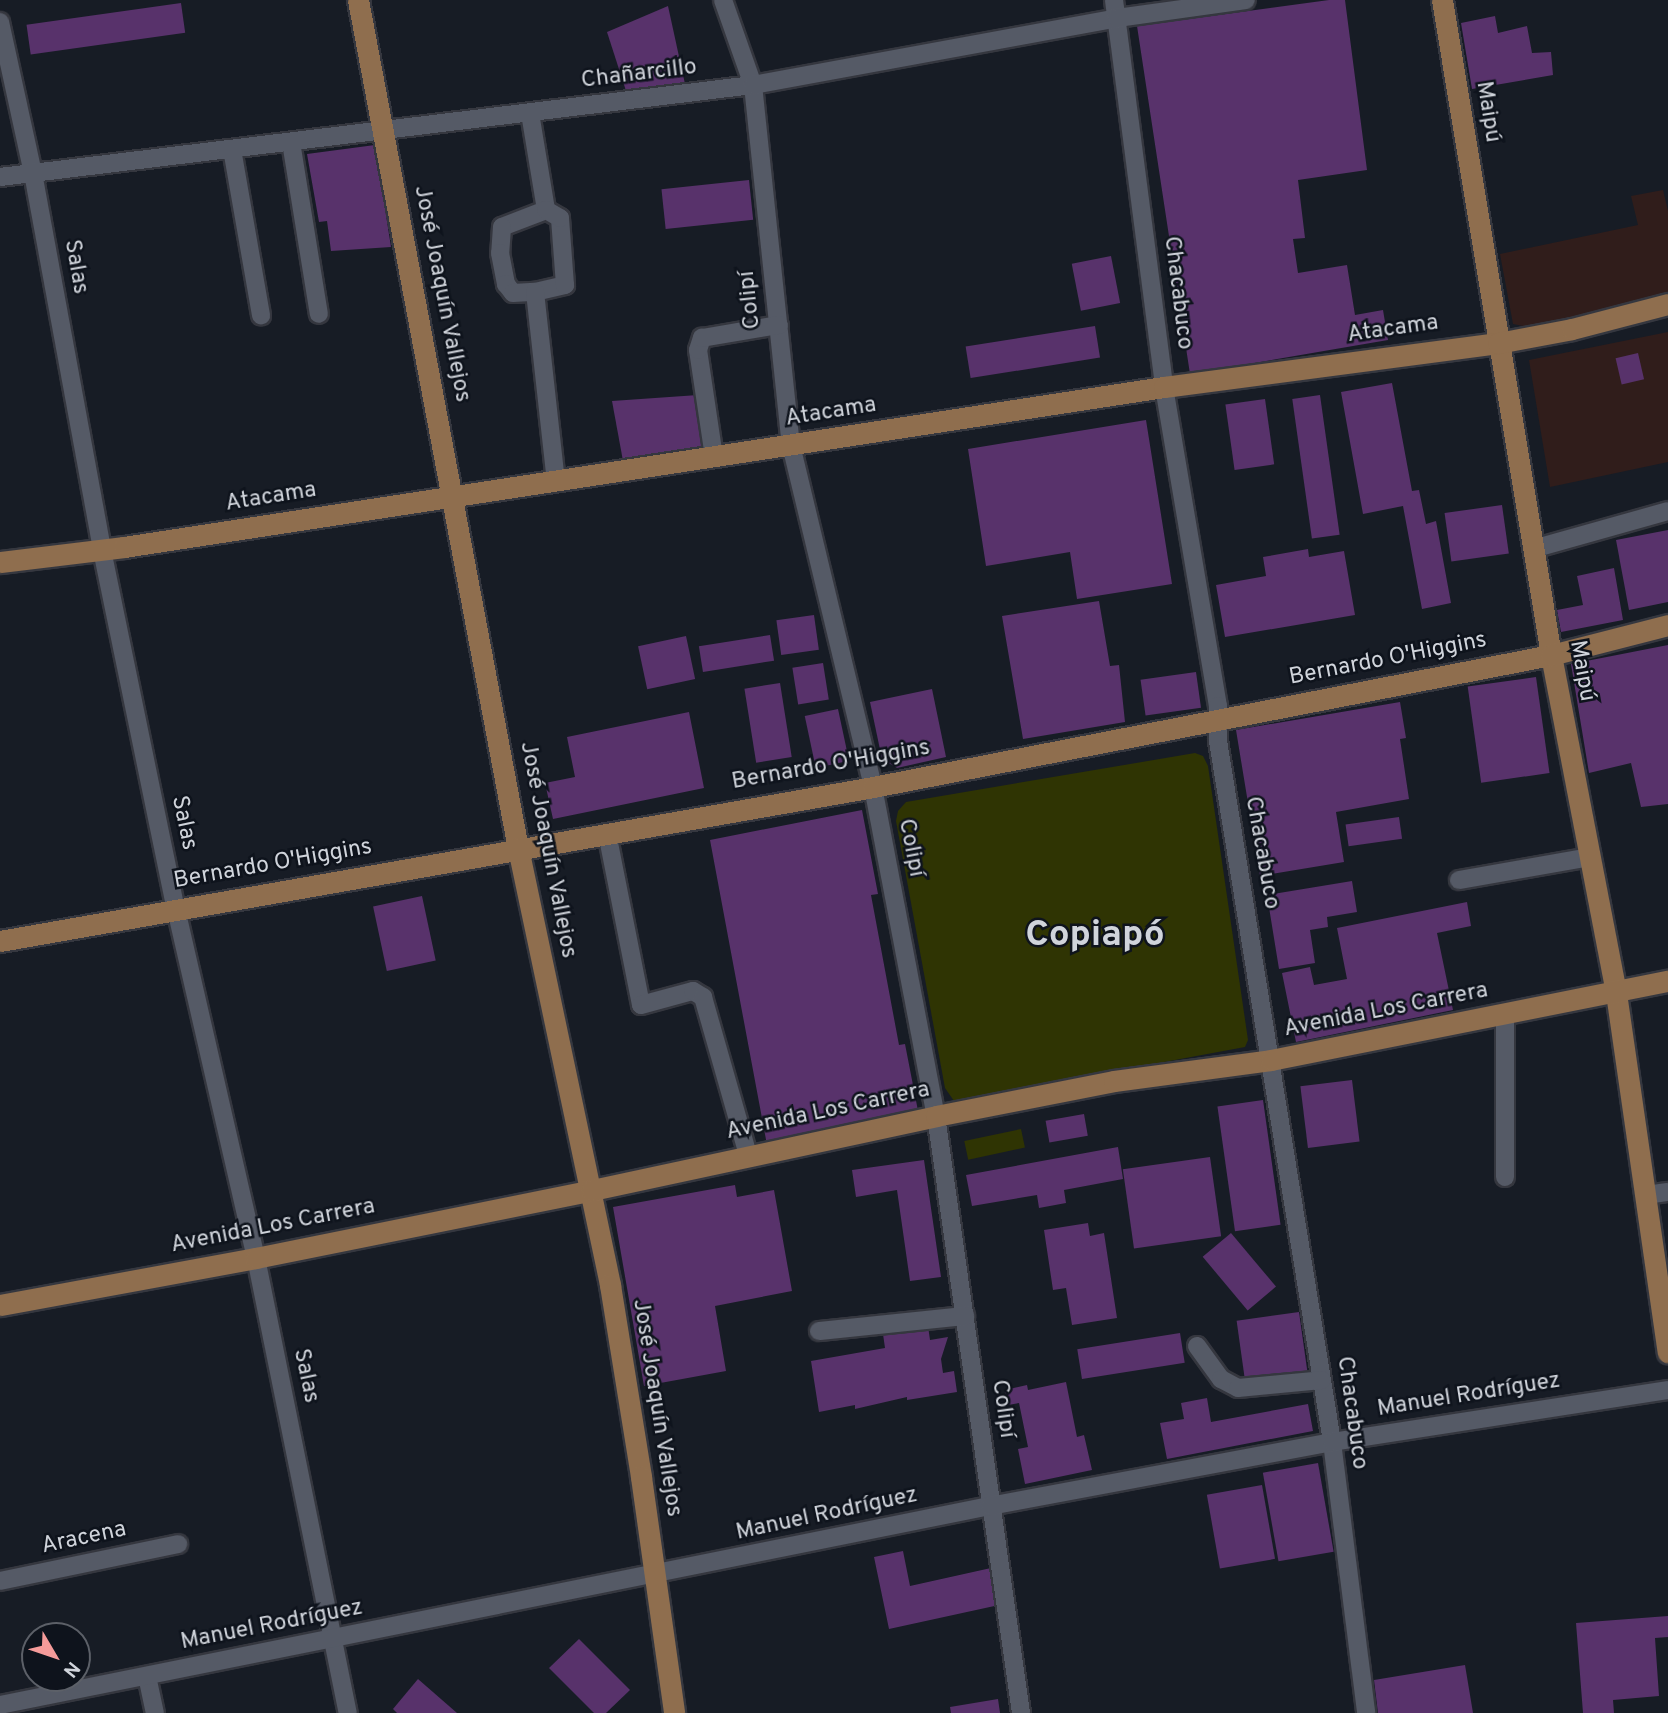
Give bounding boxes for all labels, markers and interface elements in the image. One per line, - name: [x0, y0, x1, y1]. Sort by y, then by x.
- street label: Chañarcillo: [580, 54, 698, 96]
- street label: Maipú: [1469, 79, 1505, 145]
- street label: José Joaquín Vallejos: [406, 183, 476, 405]
- street label: Chacabuco: [1156, 235, 1198, 351]
- street label: Salas: [57, 238, 93, 296]
- street label: Colipí: [734, 269, 768, 331]
- street label: Atacama: [1346, 310, 1440, 350]
- street label: Atacama: [784, 392, 878, 434]
- street label: Atacama: [224, 477, 318, 519]
- street label: Bernardo O'Higgins: [1287, 627, 1489, 693]
- street label: Maipú: [1562, 638, 1600, 704]
- street label: Bernardo O'Higgins: [730, 735, 932, 797]
- street label: José Joaquín Vallejos: [512, 739, 582, 961]
- street label: Salas: [164, 793, 202, 853]
- street label: Chacabuco: [1238, 794, 1284, 912]
- street label: Colipí: [891, 817, 929, 879]
- street label: Bernardo O'Higgins: [172, 834, 374, 896]
- district label: Copiapó: [1025, 914, 1165, 958]
- street label: Avenida Los Carrera: [1282, 978, 1490, 1044]
- street label: Avenida Los Carrera: [724, 1077, 932, 1147]
- street label: Avenida Los Carrera: [169, 1194, 377, 1260]
- street label: José Joaquín Vallejos: [625, 1297, 687, 1519]
- street label: Salas: [286, 1346, 324, 1406]
- street label: Chacabuco: [1329, 1355, 1373, 1471]
- street label: Manuel Rodríguez: [1375, 1368, 1563, 1424]
- street label: Colipí: [984, 1378, 1020, 1440]
- street label: Manuel Rodríguez: [734, 1482, 920, 1548]
- street label: Aracena: [39, 1517, 129, 1561]
- street label: Manuel Rodríguez: [179, 1595, 365, 1657]
- north arrow: [21, 1622, 91, 1692]
- text: N: [57, 1656, 84, 1682]

